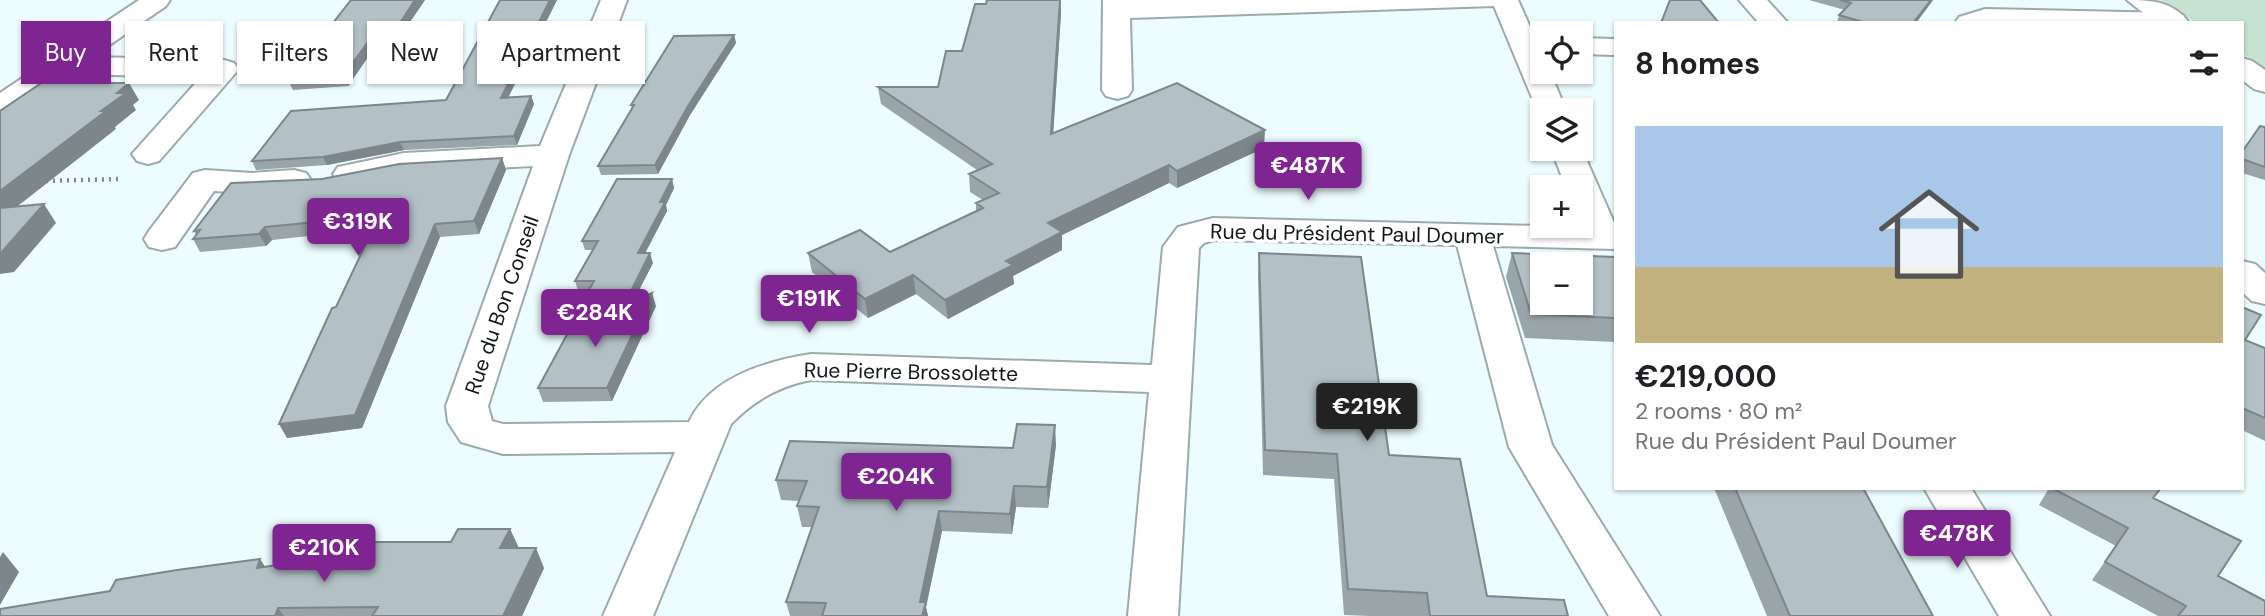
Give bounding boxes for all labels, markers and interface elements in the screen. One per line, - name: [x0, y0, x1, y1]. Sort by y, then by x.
- chip: Buy: [21, 21, 111, 84]
- chip: Rent: [125, 21, 223, 84]
- chip: Filters: [237, 21, 353, 84]
- chip: New: [367, 21, 463, 84]
- chip: Apartment: [477, 21, 645, 84]
- map controls: [1530, 21, 1593, 315]
- button: locate: [1530, 21, 1593, 84]
- text: 8 homes: [1635, 44, 1760, 83]
- icon: filters: [2185, 44, 2223, 82]
- button: layers: [1530, 98, 1593, 161]
- pin: €487K: [1259, 142, 1357, 202]
- text: €487K: [1271, 150, 1345, 180]
- icon: home: [1866, 171, 1992, 297]
- button: +: [1530, 175, 1593, 238]
- pin: €319K: [309, 198, 407, 258]
- text: €319K: [323, 206, 393, 236]
- street label: Rue du Bon Conseil: [458, 212, 546, 398]
- street label: Rue du Président Paul Doumer: [1210, 217, 1504, 251]
- button: −: [1530, 252, 1593, 315]
- pin: €191K: [760, 276, 858, 335]
- text: €191K: [777, 283, 841, 313]
- pin: €284K: [546, 290, 644, 349]
- text: €284K: [557, 297, 633, 327]
- street label: Rue Pierre Brossolette: [804, 356, 1018, 388]
- text: €219,000: [1635, 357, 1777, 396]
- pin: €219K: [1318, 384, 1416, 443]
- text: €219K: [1332, 391, 1402, 421]
- text: 2 rooms · 80 m²: [1635, 396, 1802, 426]
- text: Rue du Président Paul Doumer: [1635, 426, 1957, 456]
- pin: €204K: [847, 454, 945, 513]
- text: €204K: [857, 461, 935, 491]
- pin: €478K: [1908, 510, 2006, 570]
- text: €478K: [1920, 518, 1994, 548]
- pin: €210K: [275, 524, 373, 584]
- text: €210K: [288, 532, 360, 562]

